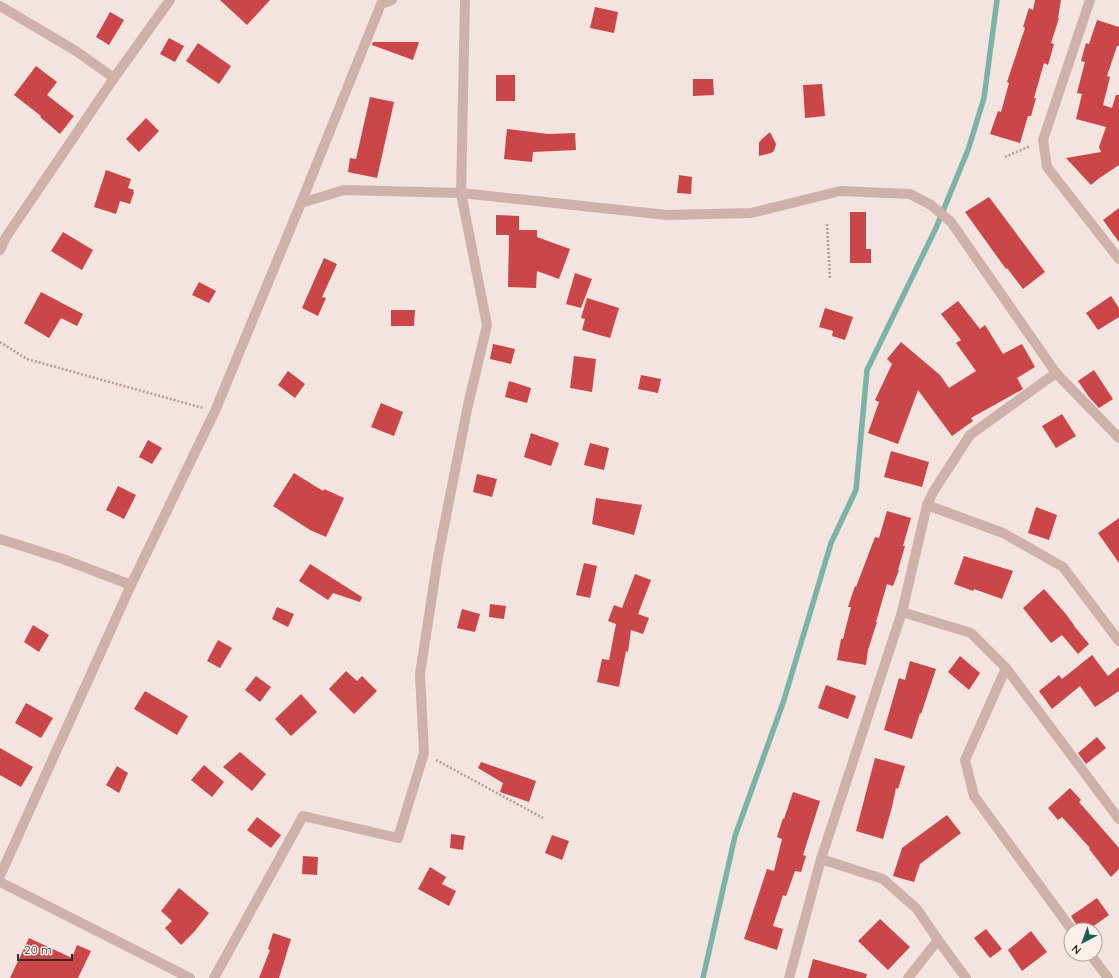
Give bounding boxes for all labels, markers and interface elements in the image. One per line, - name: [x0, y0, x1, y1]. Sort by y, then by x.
- north arrow: [1063, 922, 1103, 962]
- scale bar: [18, 936, 72, 962]
- text: 20 m: [24, 942, 52, 957]
- text: N: [1069, 942, 1084, 957]

